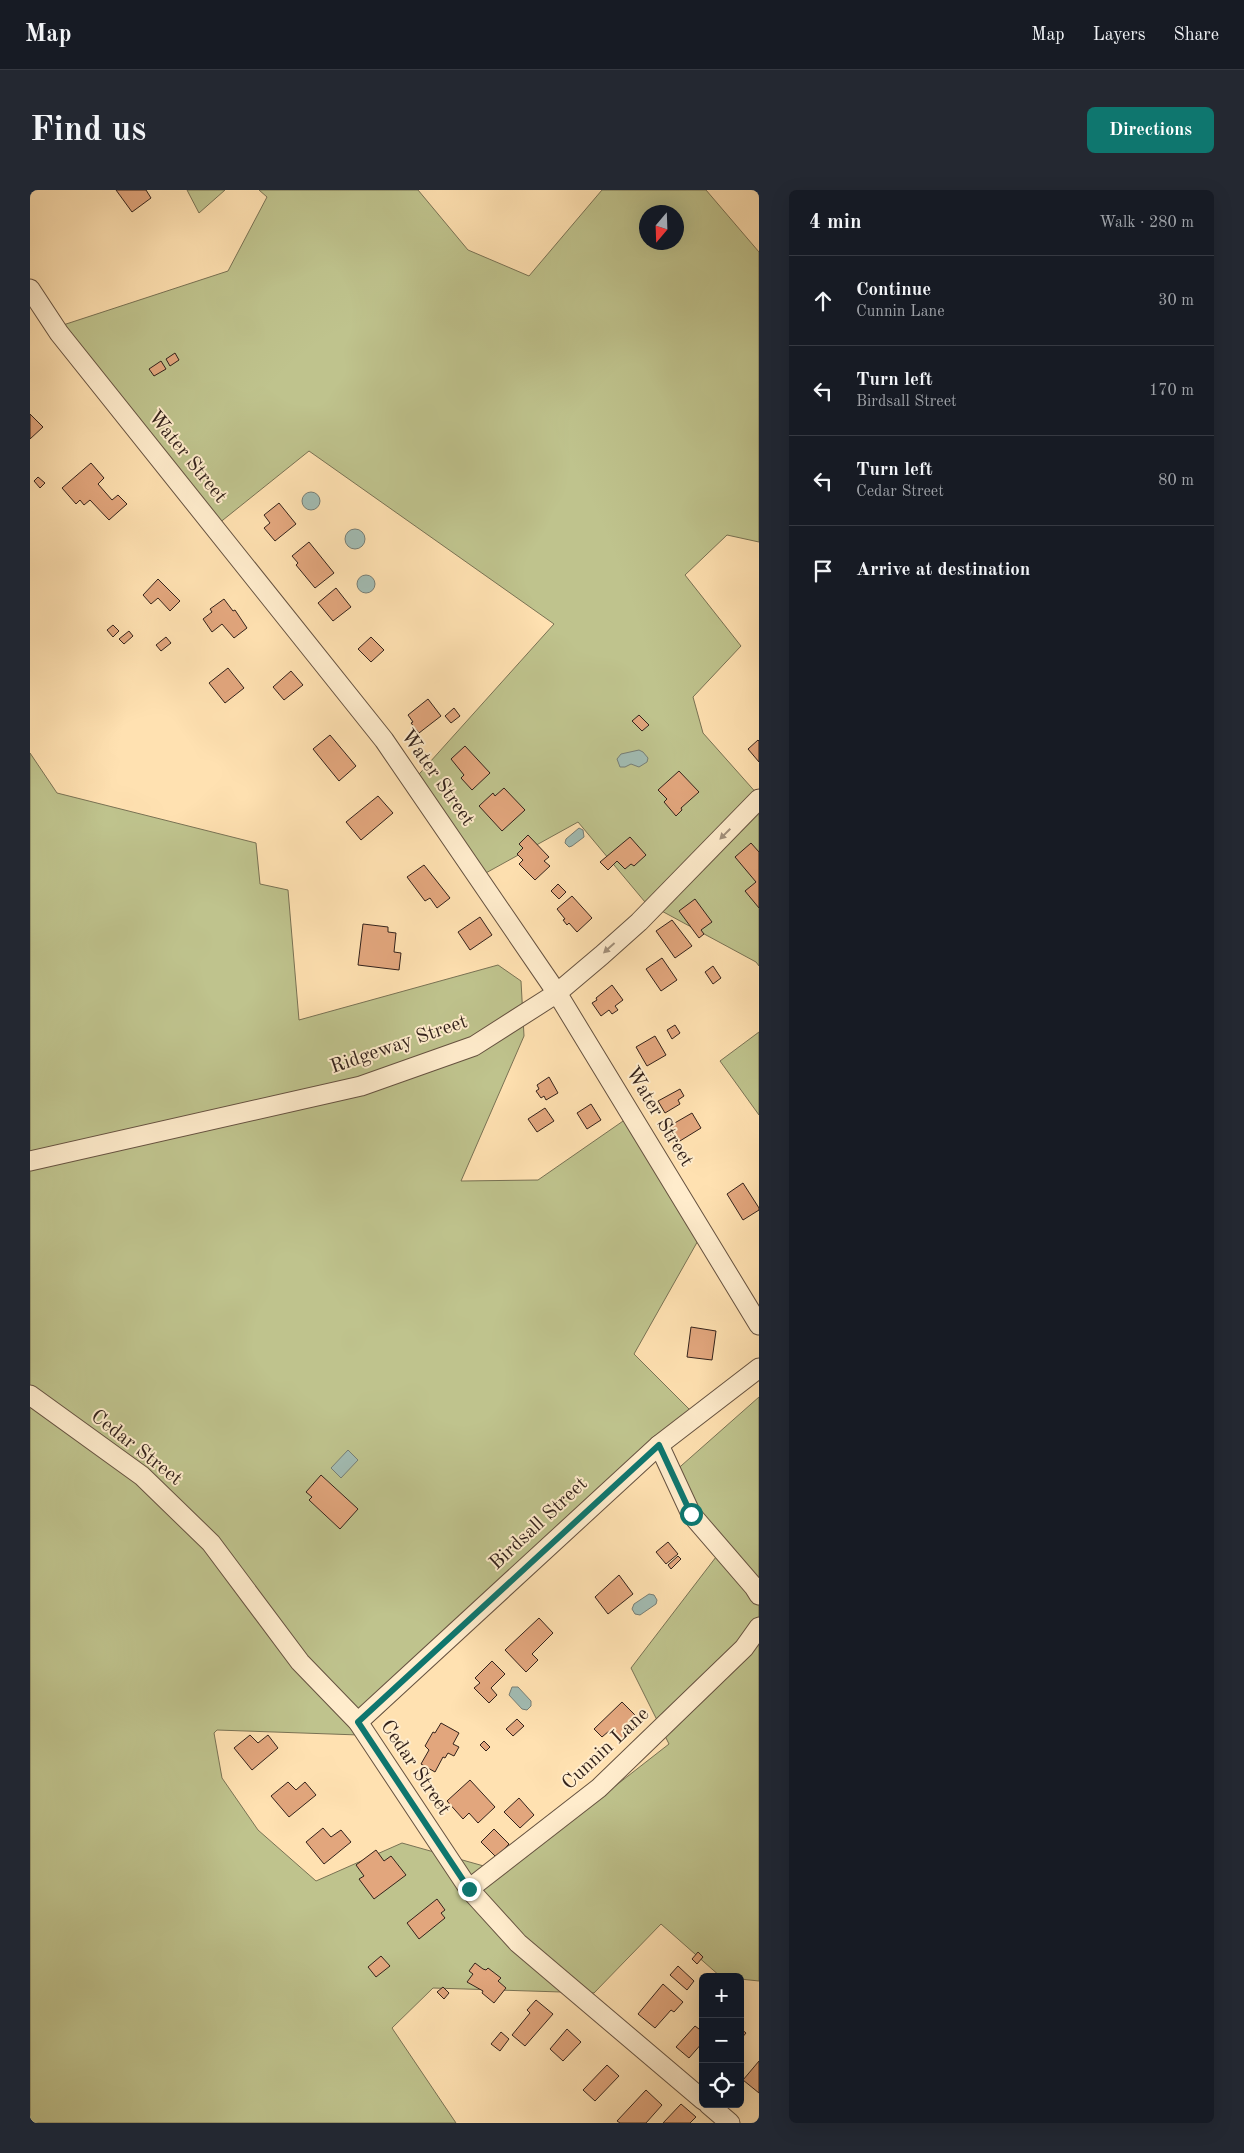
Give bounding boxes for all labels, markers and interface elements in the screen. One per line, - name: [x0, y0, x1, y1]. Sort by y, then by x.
- text: Map: [25, 23, 72, 47]
- text: Map: [1031, 26, 1065, 44]
- text: Layers: [1093, 26, 1145, 44]
- text: Share: [1173, 26, 1219, 44]
- button: Directions: [1087, 107, 1214, 153]
- text: Find us: [30, 113, 146, 148]
- north arrow: [639, 205, 684, 250]
- text: 4 min: [809, 212, 862, 233]
- text: Walk · 280 m: [1099, 215, 1194, 231]
- text: Continue: [856, 281, 931, 300]
- icon: ahead: [809, 287, 837, 315]
- text: 30 m: [1158, 293, 1194, 309]
- text: Cunnin Lane: [856, 304, 945, 320]
- text: Turn left: [856, 371, 933, 390]
- icon: left: [809, 377, 837, 405]
- text: 170 m: [1149, 383, 1194, 399]
- text: Birdsall Street: [856, 394, 957, 410]
- street label: Water Street: [144, 407, 230, 507]
- text: Turn left: [856, 461, 933, 480]
- icon: left: [809, 467, 837, 495]
- text: 80 m: [1158, 473, 1194, 489]
- text: Cedar Street: [856, 484, 944, 500]
- icon: arrive: [809, 557, 837, 585]
- text: Arrive at destination: [856, 561, 1030, 580]
- street label: Water Street: [397, 726, 477, 830]
- one-way arrow: [719, 828, 731, 840]
- one-way arrow: [604, 942, 616, 954]
- street label: Ridgeway Street: [328, 1012, 470, 1078]
- street label: Water Street: [621, 1064, 697, 1170]
- street label: Cedar Street: [87, 1406, 185, 1490]
- street label: Birdsall Street: [486, 1474, 592, 1574]
- route start: [680, 1503, 703, 1526]
- street label: Cunnin Lane: [559, 1704, 653, 1794]
- street label: Cedar Street: [376, 1717, 454, 1819]
- route end: [458, 1878, 481, 1901]
- map controls: [699, 1973, 744, 2108]
- button: +: [699, 1973, 744, 2018]
- button: −: [699, 2018, 744, 2063]
- button: locate: [699, 2063, 744, 2108]

